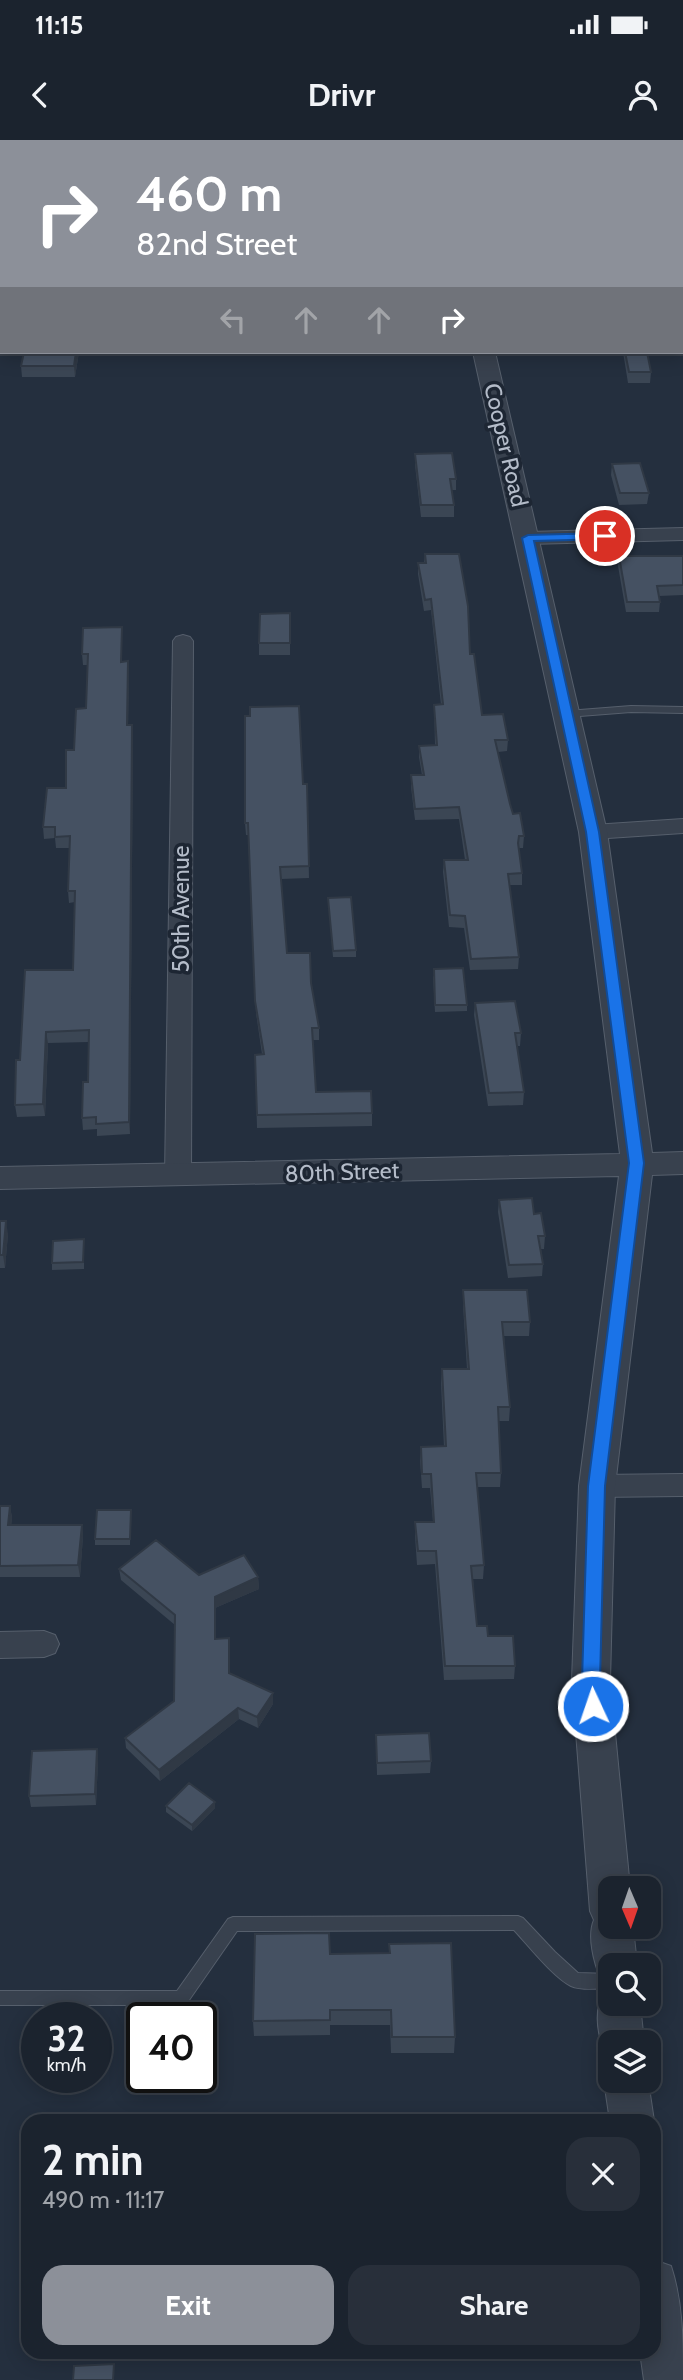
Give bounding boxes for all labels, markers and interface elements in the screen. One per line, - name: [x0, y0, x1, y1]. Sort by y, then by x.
- text: 11:15: [35, 9, 84, 41]
- text: Drivr: [308, 75, 375, 114]
- icon: back: [21, 76, 59, 114]
- icon: person: [624, 76, 662, 114]
- text: 460 m: [136, 164, 282, 223]
- icon: right: [21, 168, 112, 259]
- text: 82nd Street: [136, 224, 297, 263]
- icon: left: [214, 301, 252, 339]
- icon: ahead: [287, 301, 325, 339]
- icon: ahead: [360, 301, 398, 339]
- icon: right: [433, 301, 471, 339]
- street label: Cooper Road: [478, 380, 534, 510]
- pin: [575, 506, 635, 566]
- icon: arrive: [586, 517, 624, 555]
- street label: 50th Avenue: [167, 845, 195, 972]
- street label: 80th Street: [284, 1156, 400, 1188]
- position arrow: [556, 1669, 630, 1743]
- north arrow: [598, 1876, 662, 1939]
- map controls: [598, 1876, 661, 2093]
- button: search: [598, 1953, 661, 2016]
- speed limit sign: 40: [126, 2002, 217, 2093]
- text: 32: [48, 2017, 85, 2060]
- button: layers: [598, 2030, 661, 2093]
- text: km/h: [47, 2054, 86, 2076]
- text: 2 min: [42, 2134, 143, 2186]
- button: close: [566, 2137, 640, 2211]
- text: 490 m · 11:17: [42, 2186, 164, 2214]
- button: Exit: [42, 2265, 334, 2345]
- button: Share: [348, 2265, 640, 2345]

